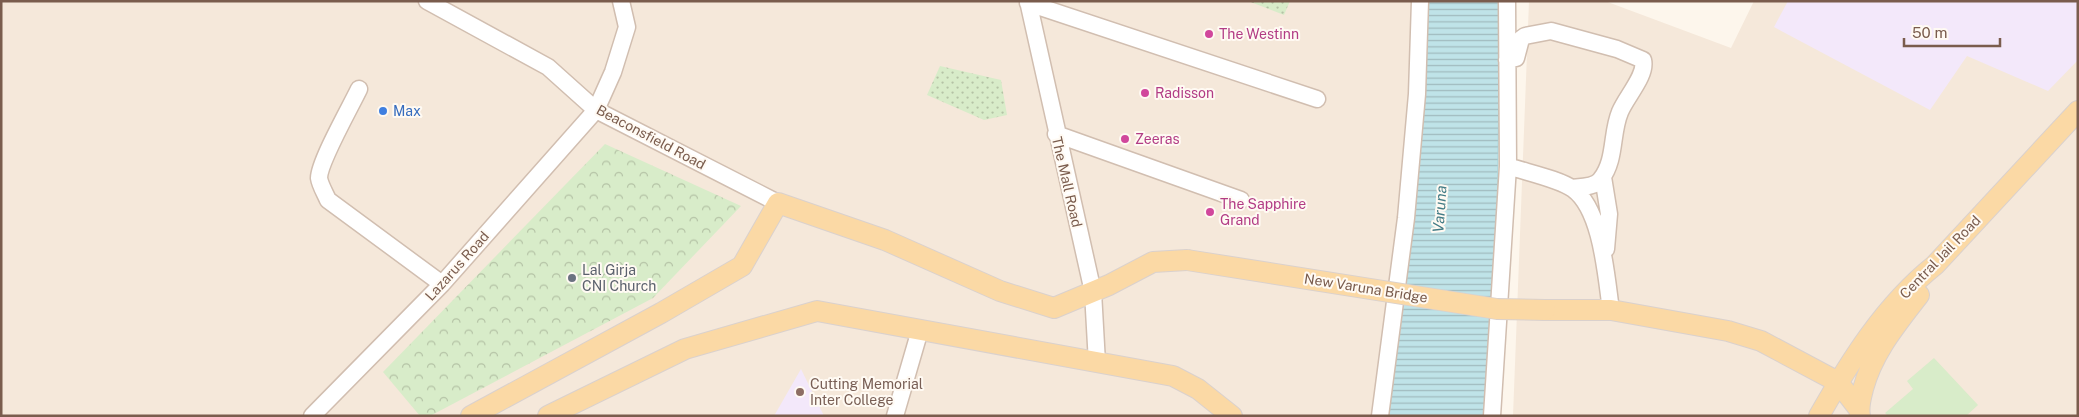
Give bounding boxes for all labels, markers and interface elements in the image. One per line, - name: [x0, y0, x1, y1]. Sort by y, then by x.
- scale bar: [1904, 15, 2000, 47]
- text: 50 m: [1912, 24, 1947, 41]
- place label: The Westinn: [1219, 26, 1299, 42]
- marker: The Westinn: [1203, 28, 1215, 40]
- place label: Radisson: [1155, 85, 1214, 101]
- marker: Radisson: [1139, 87, 1151, 99]
- street label: Beaconsfield Road: [594, 101, 708, 173]
- place label: Max: [393, 103, 421, 119]
- marker: Max: [377, 105, 389, 117]
- place label: Zeeras: [1135, 131, 1180, 147]
- marker: Zeeras: [1119, 133, 1131, 145]
- street label: The Mall Road: [1049, 135, 1085, 229]
- water label: Varuna: [1429, 185, 1450, 233]
- place label: The Sapphire Grand: [1220, 196, 1306, 228]
- marker: The Sapphire Grand: [1204, 206, 1216, 218]
- street label: Central Jail Road: [1896, 212, 1984, 302]
- street label: Lazarus Road: [422, 228, 492, 304]
- place label: Lal Girja CNI Church: [582, 262, 656, 294]
- street label: New Varuna Bridge: [1303, 270, 1429, 306]
- marker: Lal Girja CNI Church: [566, 272, 578, 284]
- place label: Cutting Memorial Inter College: [810, 376, 923, 408]
- marker: Cutting Memorial Inter College: [794, 386, 806, 398]

